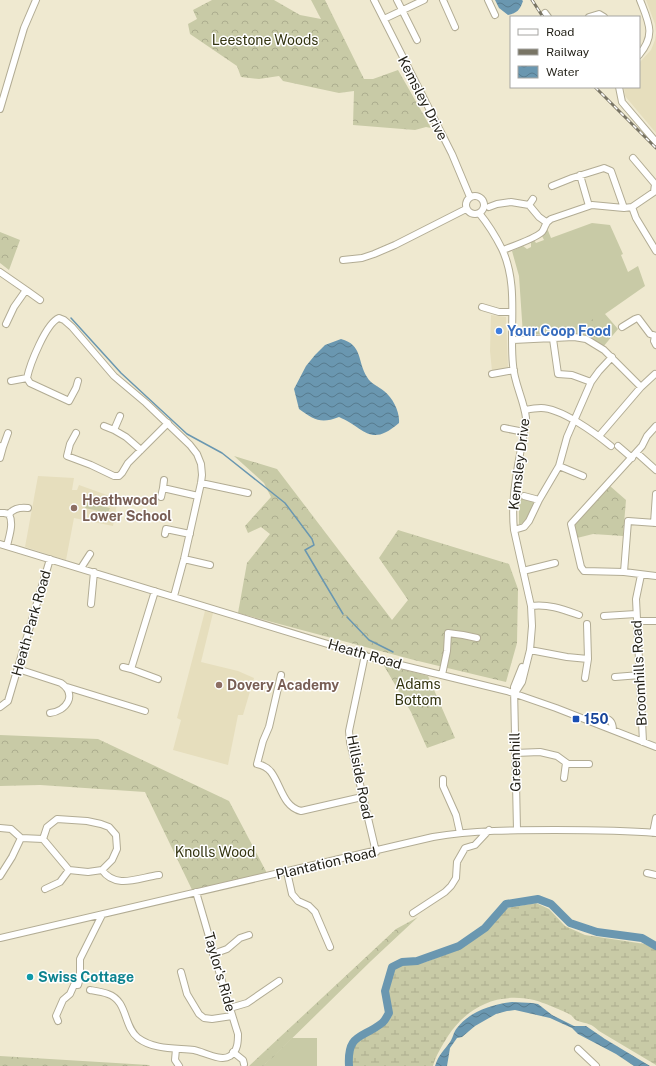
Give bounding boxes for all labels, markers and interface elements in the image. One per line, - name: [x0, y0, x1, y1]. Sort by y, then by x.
- legend: [510, 16, 640, 88]
- text: Road: [546, 25, 574, 39]
- park label: Leestone Woods: [212, 32, 318, 48]
- text: Railway: [546, 45, 590, 59]
- street label: Kemsley Drive: [395, 53, 451, 143]
- text: Water: [546, 65, 580, 79]
- place label: Your Coop Food: [507, 323, 611, 339]
- marker: Your Coop Food: [494, 326, 504, 336]
- street label: Kemsley Drive: [505, 417, 533, 511]
- place label: Heathwood Lower School: [82, 492, 172, 524]
- marker: Heathwood Lower School: [69, 503, 79, 513]
- street label: Heath Park Road: [8, 568, 54, 678]
- street label: Broomhills Road: [628, 620, 650, 726]
- street label: Heath Road: [326, 636, 404, 672]
- park label: Adams Bottom: [394, 676, 442, 708]
- place label: Dovery Academy: [227, 677, 339, 693]
- marker: Dovery Academy: [214, 680, 224, 690]
- place label: 150: [584, 711, 608, 727]
- marker: 150: [571, 714, 581, 724]
- street label: Greenhill: [506, 732, 524, 792]
- street label: Hillside Road: [344, 733, 376, 821]
- park label: Knolls Wood: [175, 844, 255, 860]
- street label: Plantation Road: [274, 844, 378, 882]
- street label: Taylor's Ride: [201, 930, 239, 1014]
- place label: Swiss Cottage: [38, 969, 134, 985]
- marker: Swiss Cottage: [25, 972, 35, 982]

